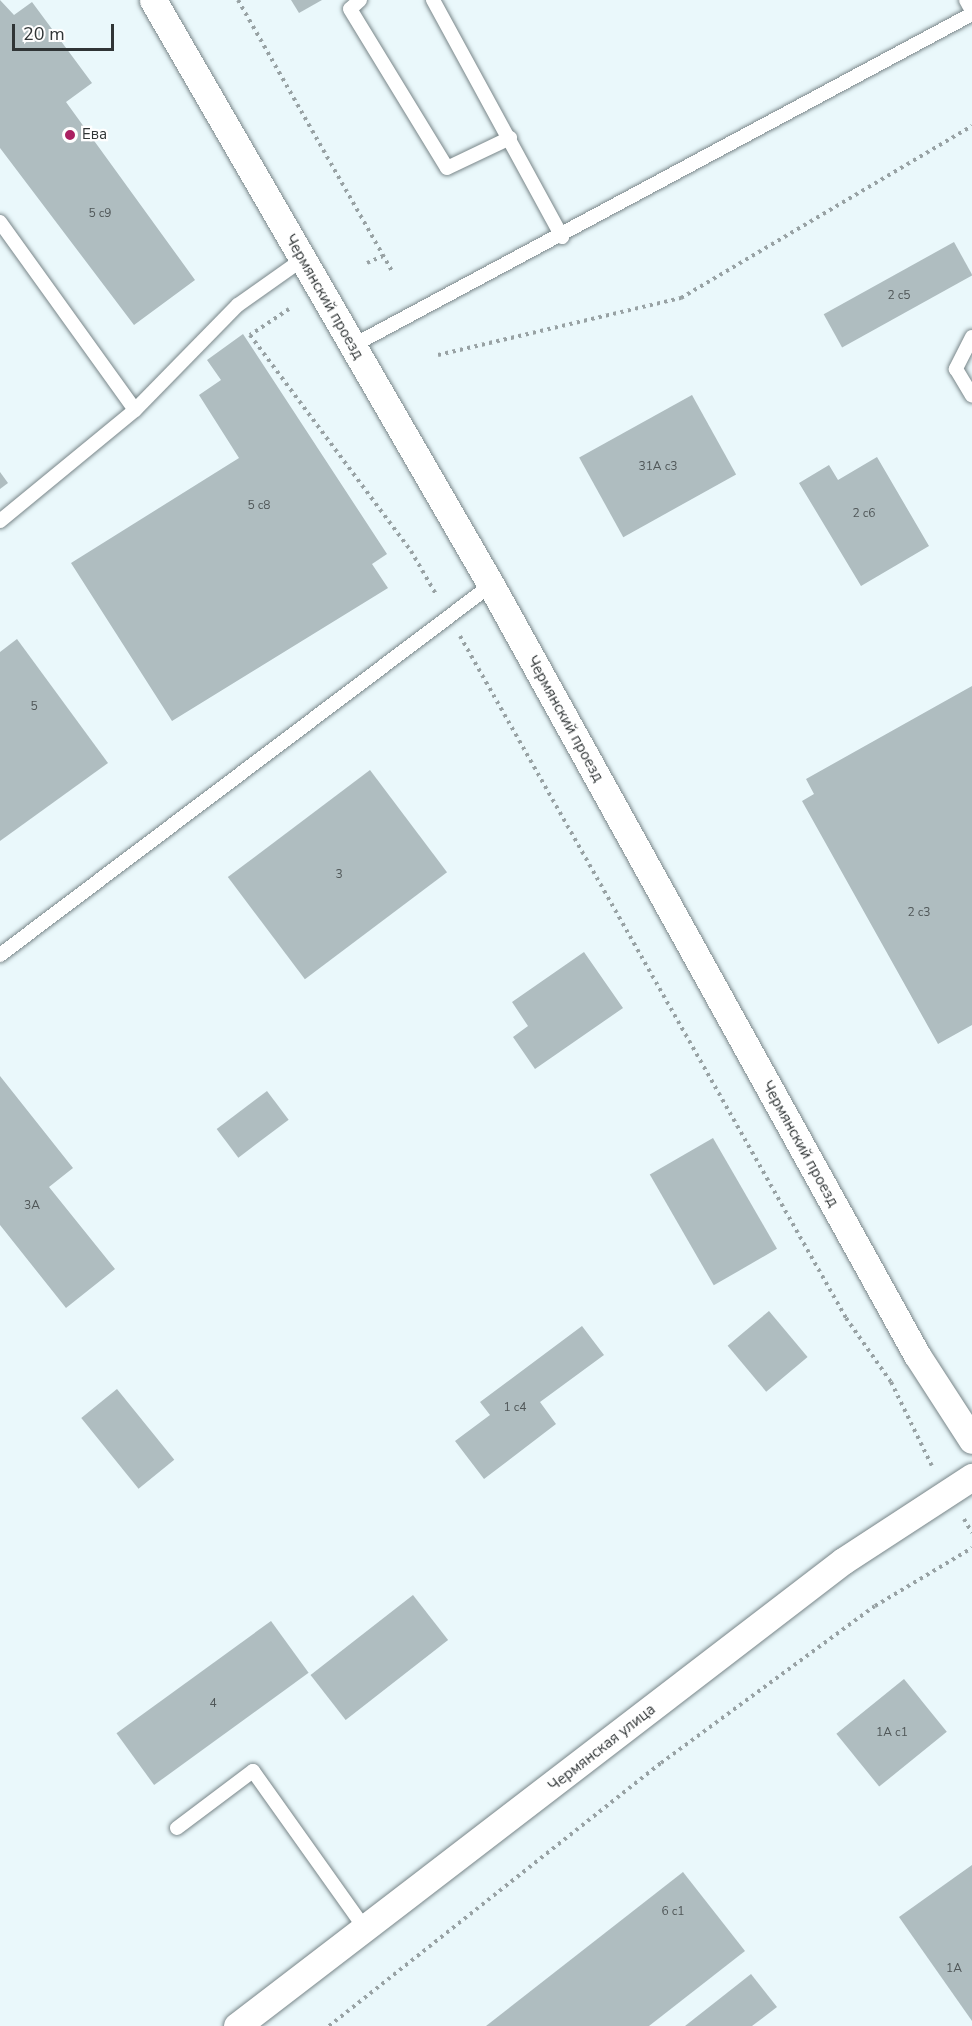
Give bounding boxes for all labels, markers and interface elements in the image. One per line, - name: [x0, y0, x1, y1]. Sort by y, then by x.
- scale bar: [15, 12, 117, 50]
- text: 20 m: [23, 22, 65, 46]
- place label: Ева: [82, 126, 107, 144]
- marker: Ева: [63, 128, 77, 142]
- house number: 5 с9: [88, 207, 112, 221]
- street label: Чермянский проезд: [281, 231, 367, 363]
- house number: 2 с5: [887, 289, 911, 303]
- house number: 31А с3: [638, 460, 678, 474]
- house number: 5 с8: [247, 499, 271, 513]
- house number: 2 с6: [852, 507, 876, 521]
- street label: Чермянский проезд: [523, 653, 607, 785]
- house number: 5: [30, 700, 38, 714]
- house number: 3: [335, 868, 343, 882]
- house number: 2 с3: [907, 906, 931, 920]
- street label: Чермянский проезд: [758, 1078, 842, 1210]
- house number: 3А: [24, 1199, 40, 1213]
- house number: 1 c4: [503, 1401, 527, 1415]
- house number: 4: [209, 1697, 217, 1711]
- street label: Чермянская улица: [545, 1701, 659, 1795]
- house number: 1А с1: [876, 1726, 908, 1740]
- house number: 6 с1: [661, 1905, 685, 1919]
- house number: 1А: [946, 1962, 962, 1976]

